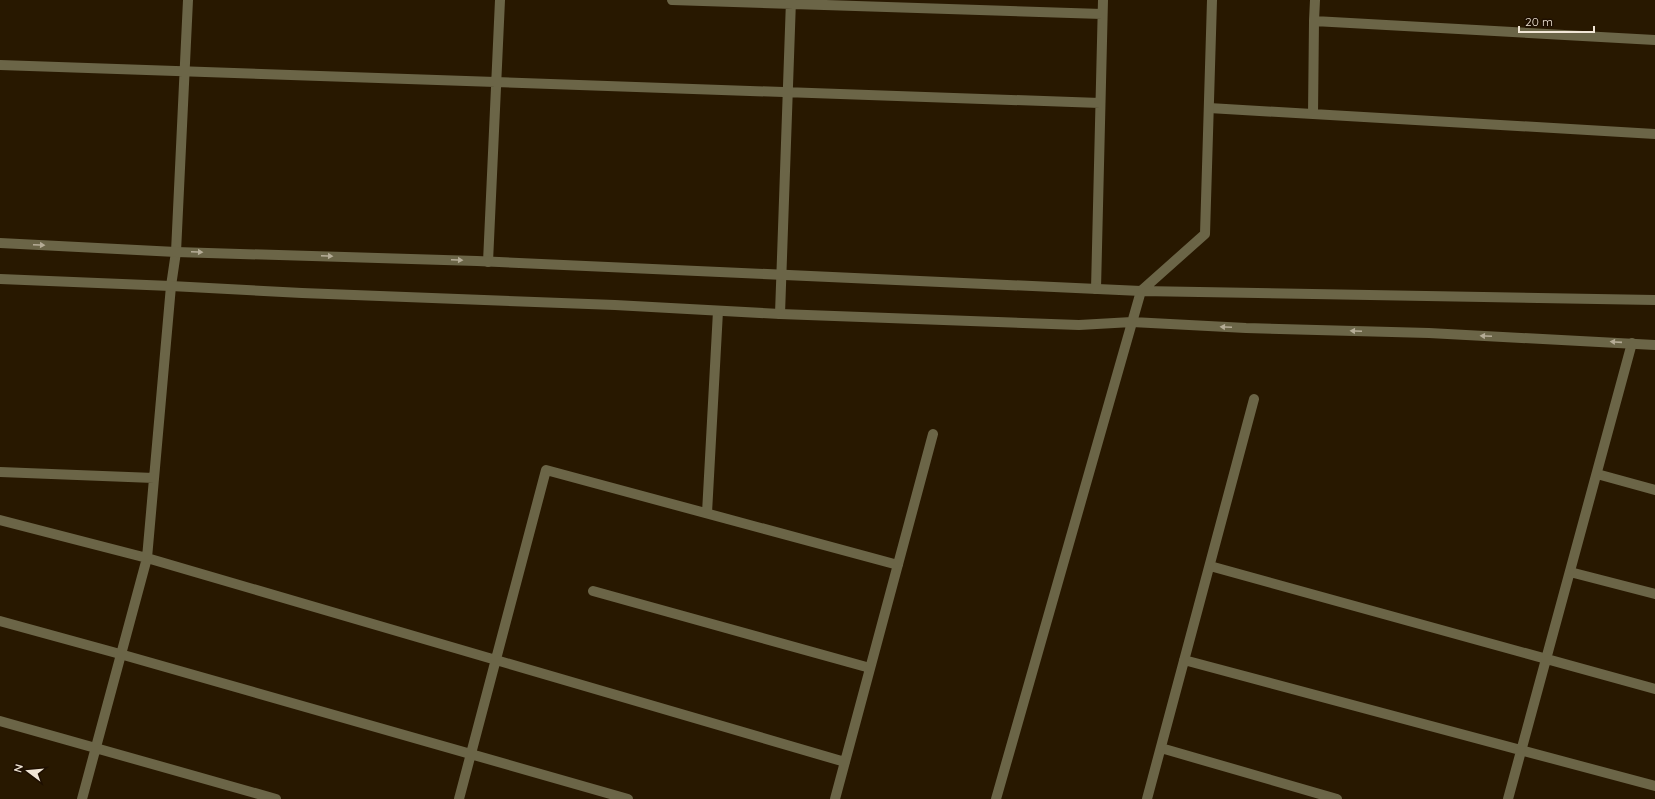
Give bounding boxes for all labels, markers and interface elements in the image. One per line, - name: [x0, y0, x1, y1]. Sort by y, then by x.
- scale bar: [1519, 8, 1594, 34]
- text: 20 m: [1525, 14, 1553, 29]
- one-way arrow: [33, 242, 46, 248]
- one-way arrow: [191, 249, 204, 255]
- one-way arrow: [321, 253, 334, 259]
- one-way arrow: [451, 257, 463, 264]
- one-way arrow: [1220, 324, 1232, 331]
- one-way arrow: [1350, 328, 1362, 335]
- one-way arrow: [1480, 332, 1492, 339]
- one-way arrow: [1610, 339, 1622, 346]
- north arrow: [8, 751, 48, 791]
- text: N: [11, 762, 26, 774]

